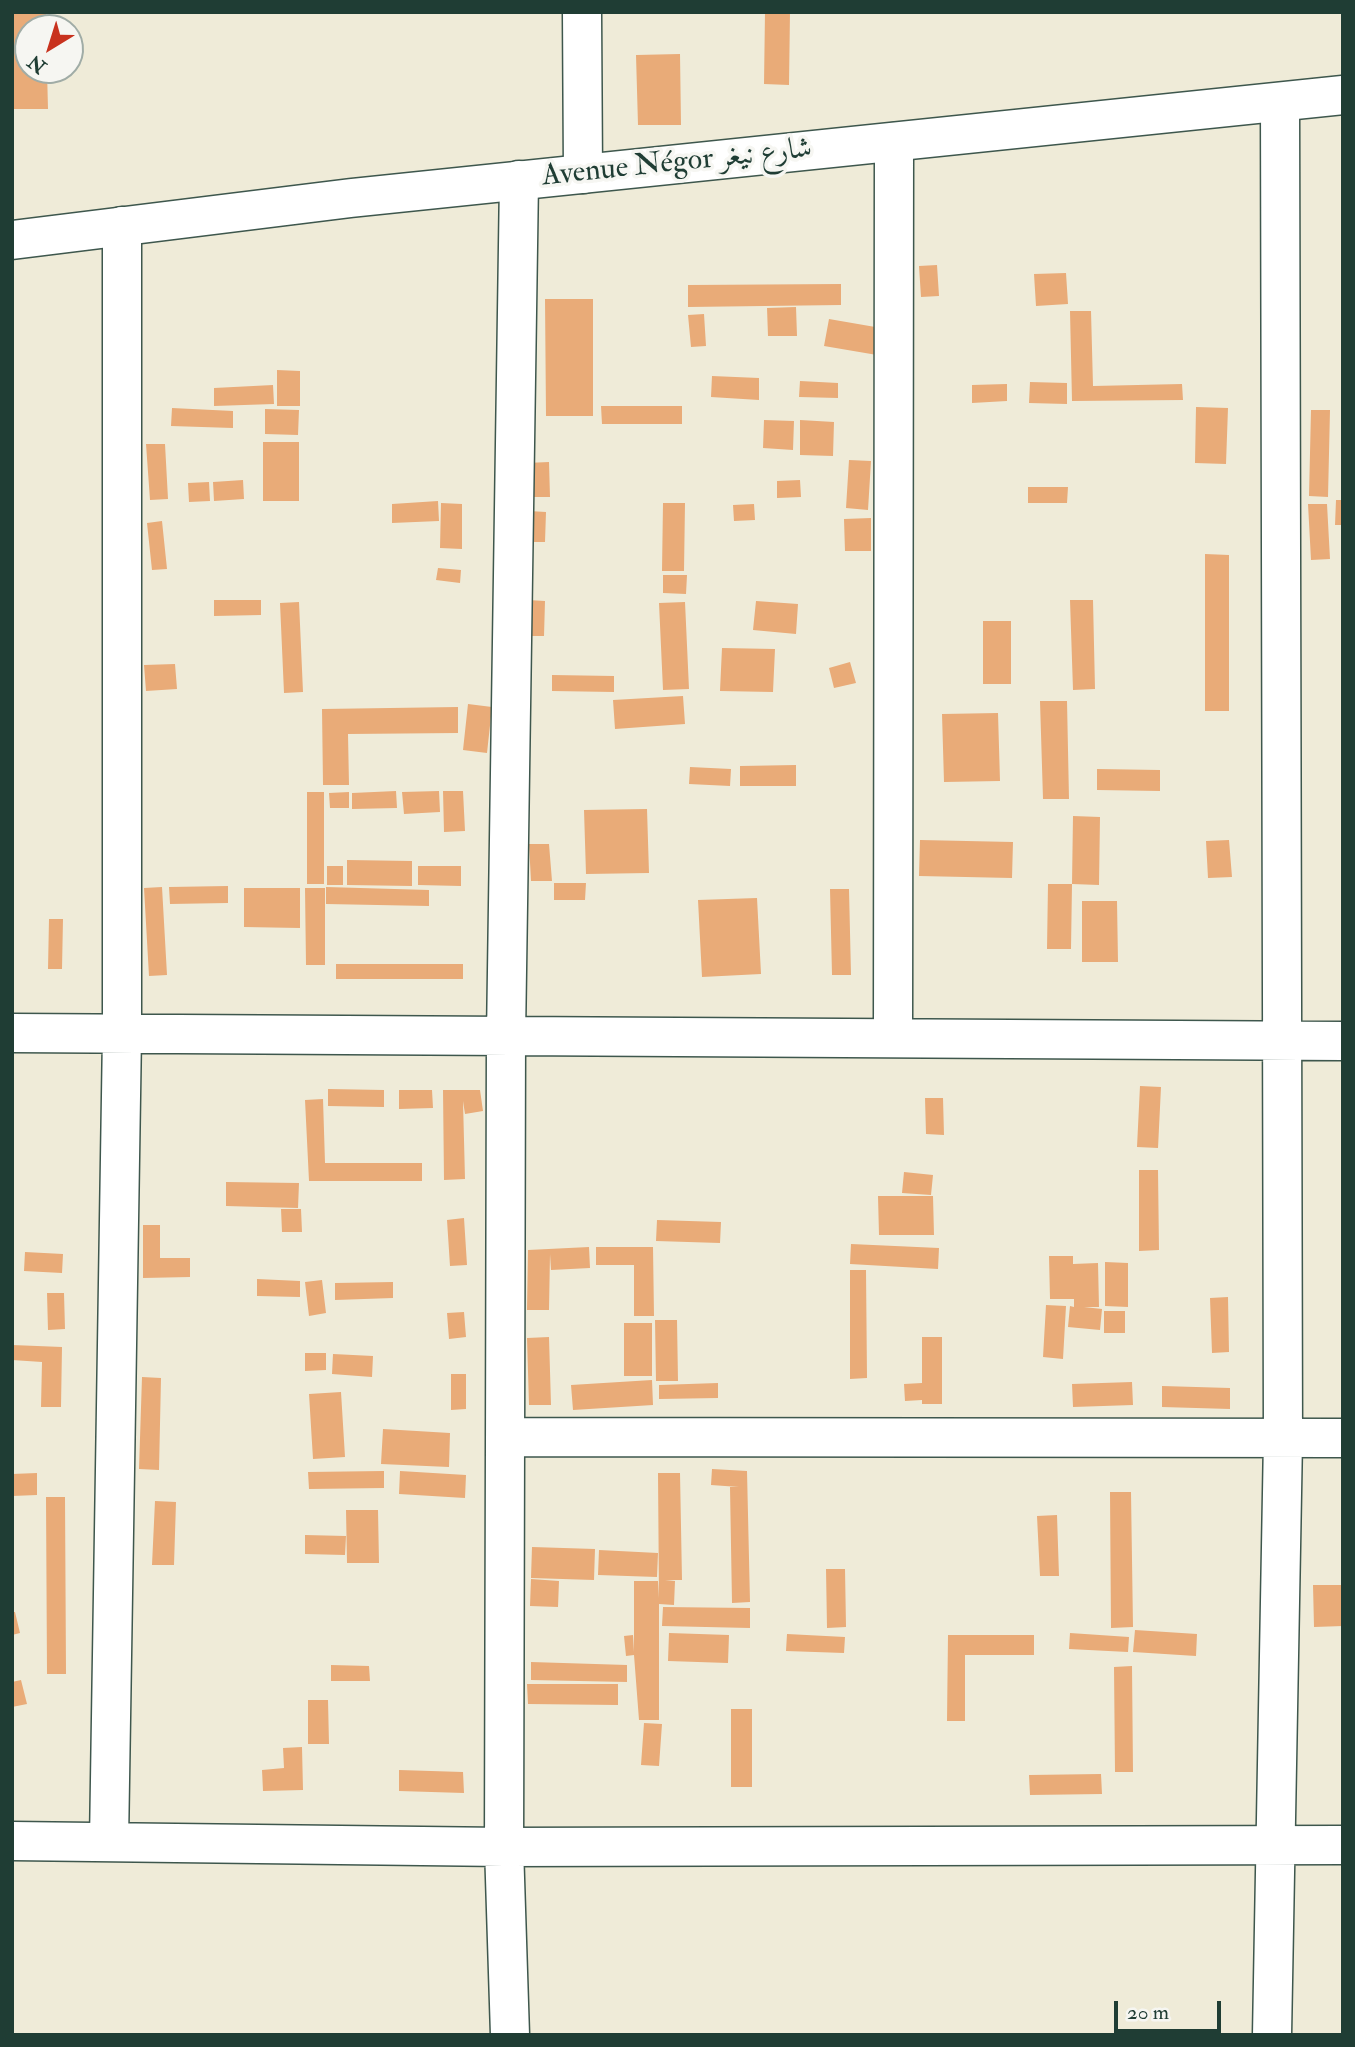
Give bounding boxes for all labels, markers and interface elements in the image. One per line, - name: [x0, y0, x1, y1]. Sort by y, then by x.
- north arrow: [14, 14, 84, 84]
- text: N: [23, 49, 51, 79]
- street label: Avenue Négor شارع نيغر: [540, 132, 814, 196]
- scale bar: [1117, 1988, 1224, 2032]
- text: 20 m: [1127, 1999, 1169, 2026]

